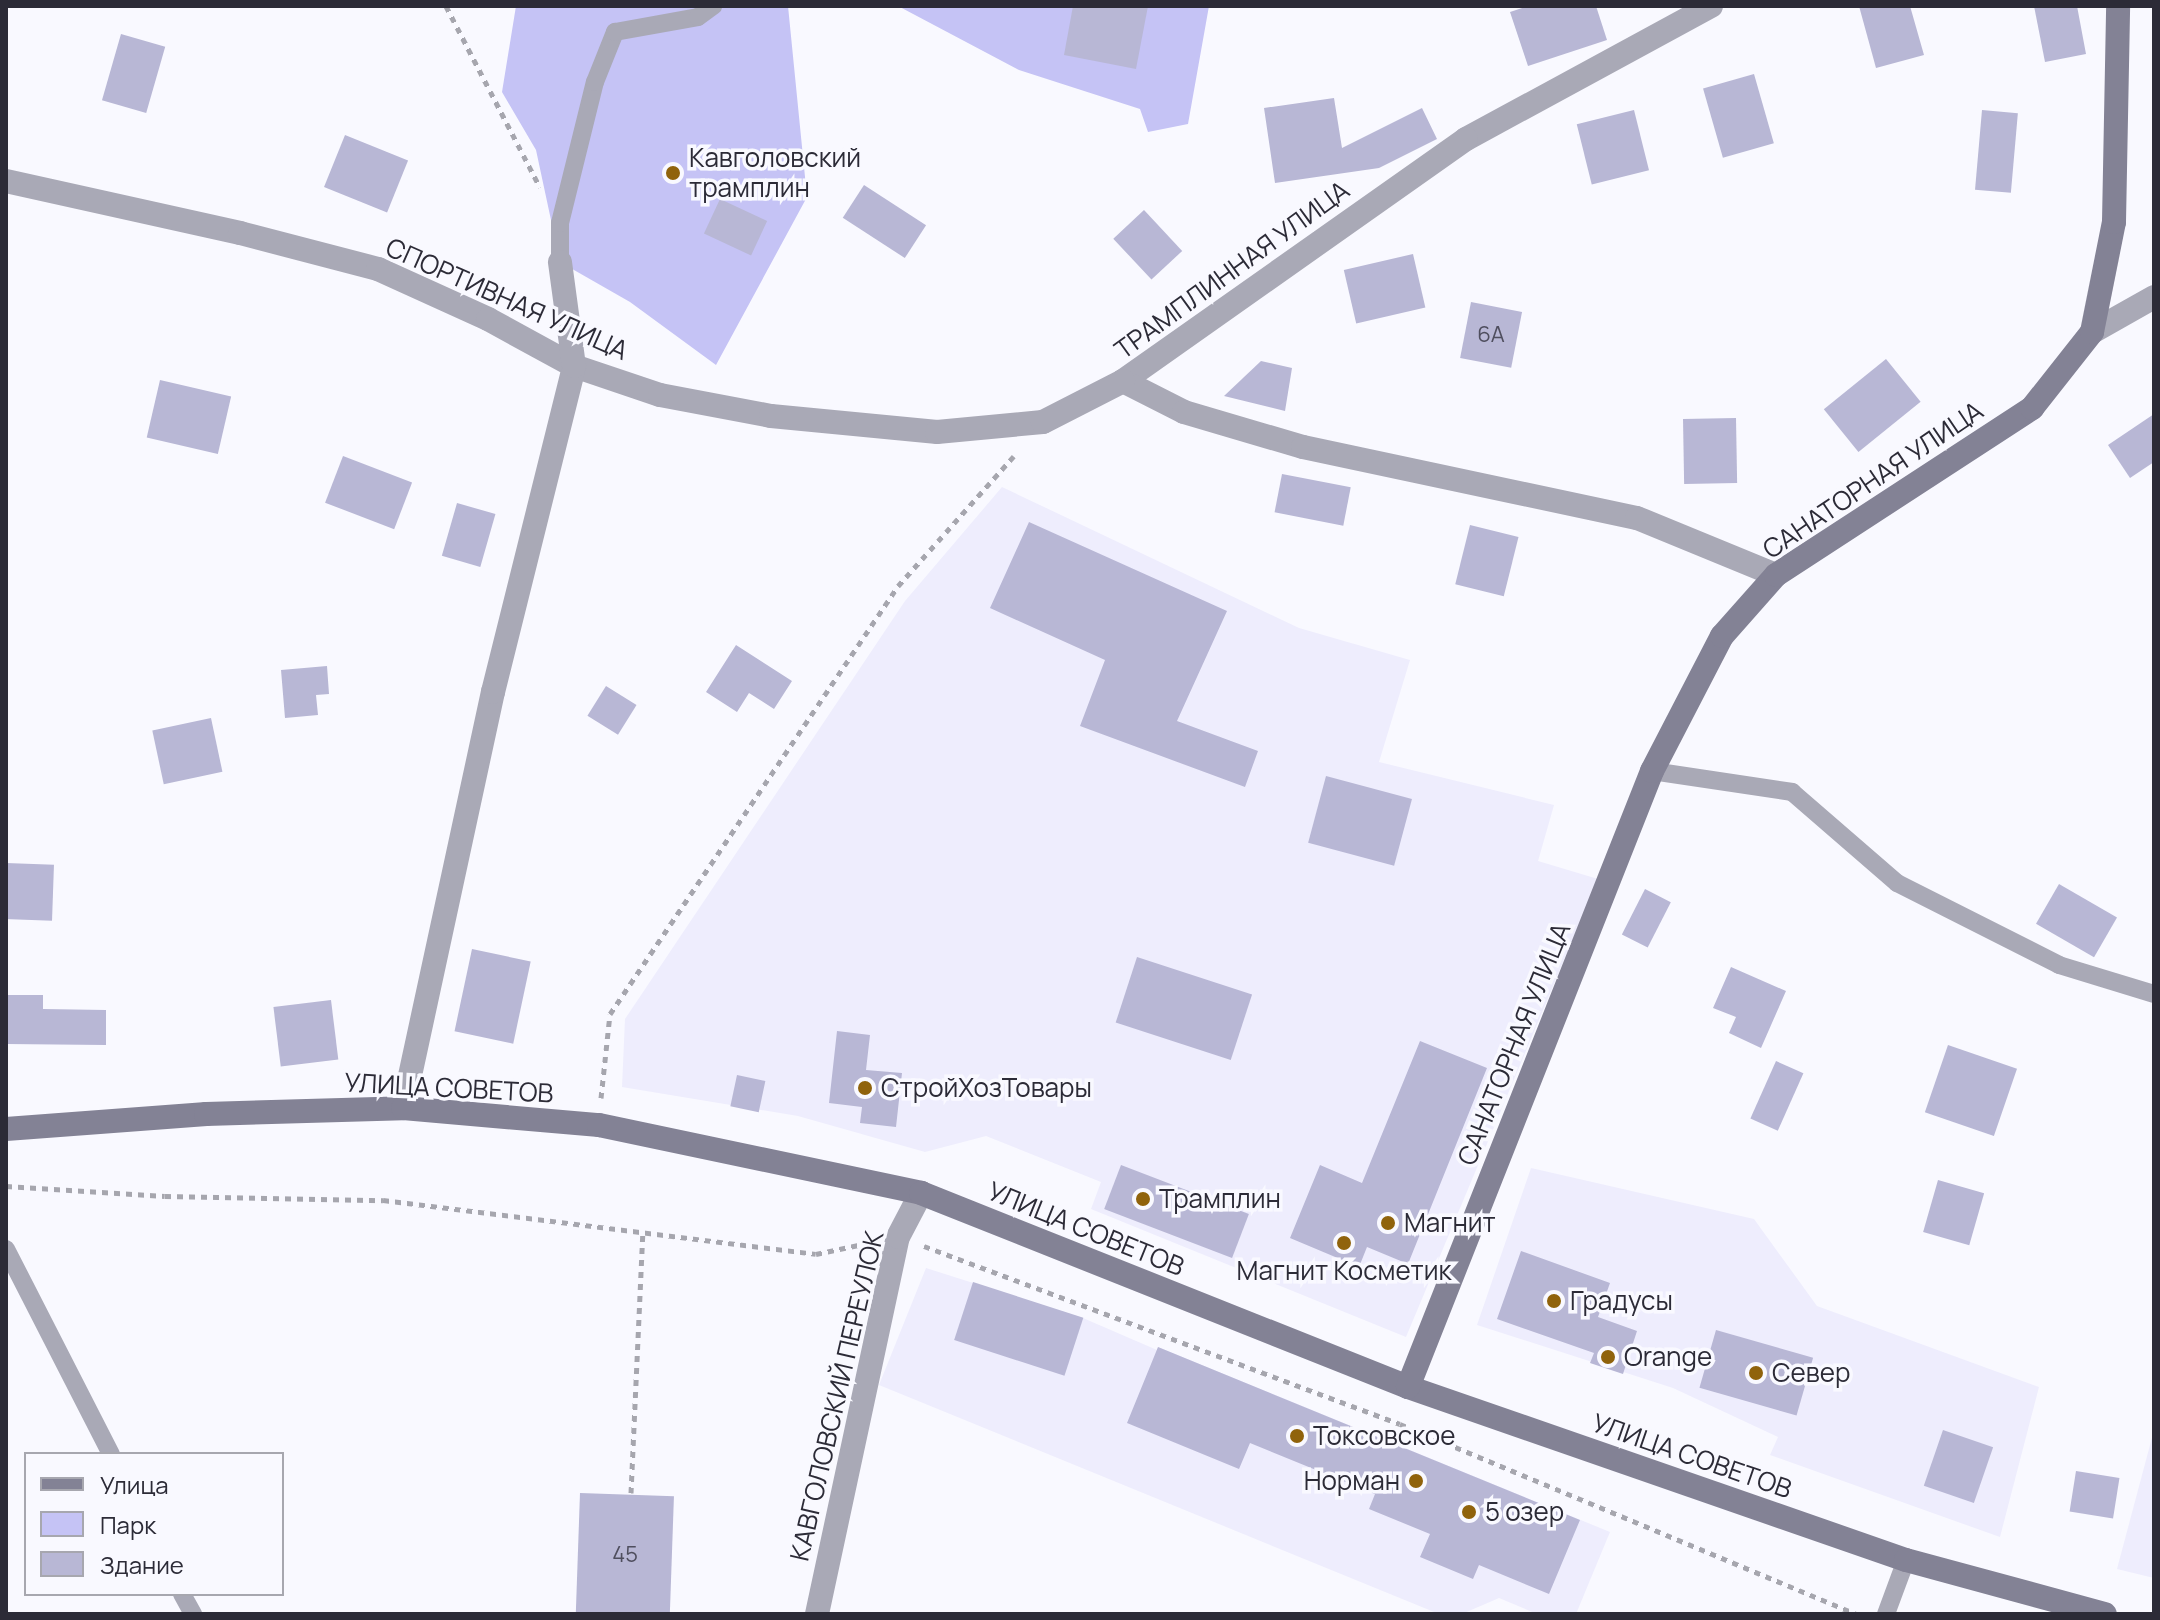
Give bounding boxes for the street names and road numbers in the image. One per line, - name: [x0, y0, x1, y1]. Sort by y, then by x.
- street label: ТРАМПЛИННАЯ УЛИЦА: [1109, 174, 1355, 366]
- street label: СПОРТИВНАЯ УЛИЦА: [381, 232, 633, 366]
- street label: САНАТОРНАЯ УЛИЦА: [1757, 395, 1989, 565]
- street label: САНАТОРНАЯ УЛИЦА: [1451, 918, 1577, 1170]
- street label: УЛИЦА СОВЕТОВ: [344, 1067, 554, 1109]
- street label: УЛИЦА СОВЕТОВ: [983, 1175, 1189, 1283]
- street label: КАВГОЛОВСКИЙ ПЕРЕУЛОК: [784, 1228, 890, 1564]
- street label: УЛИЦА СОВЕТОВ: [1588, 1407, 1796, 1505]

